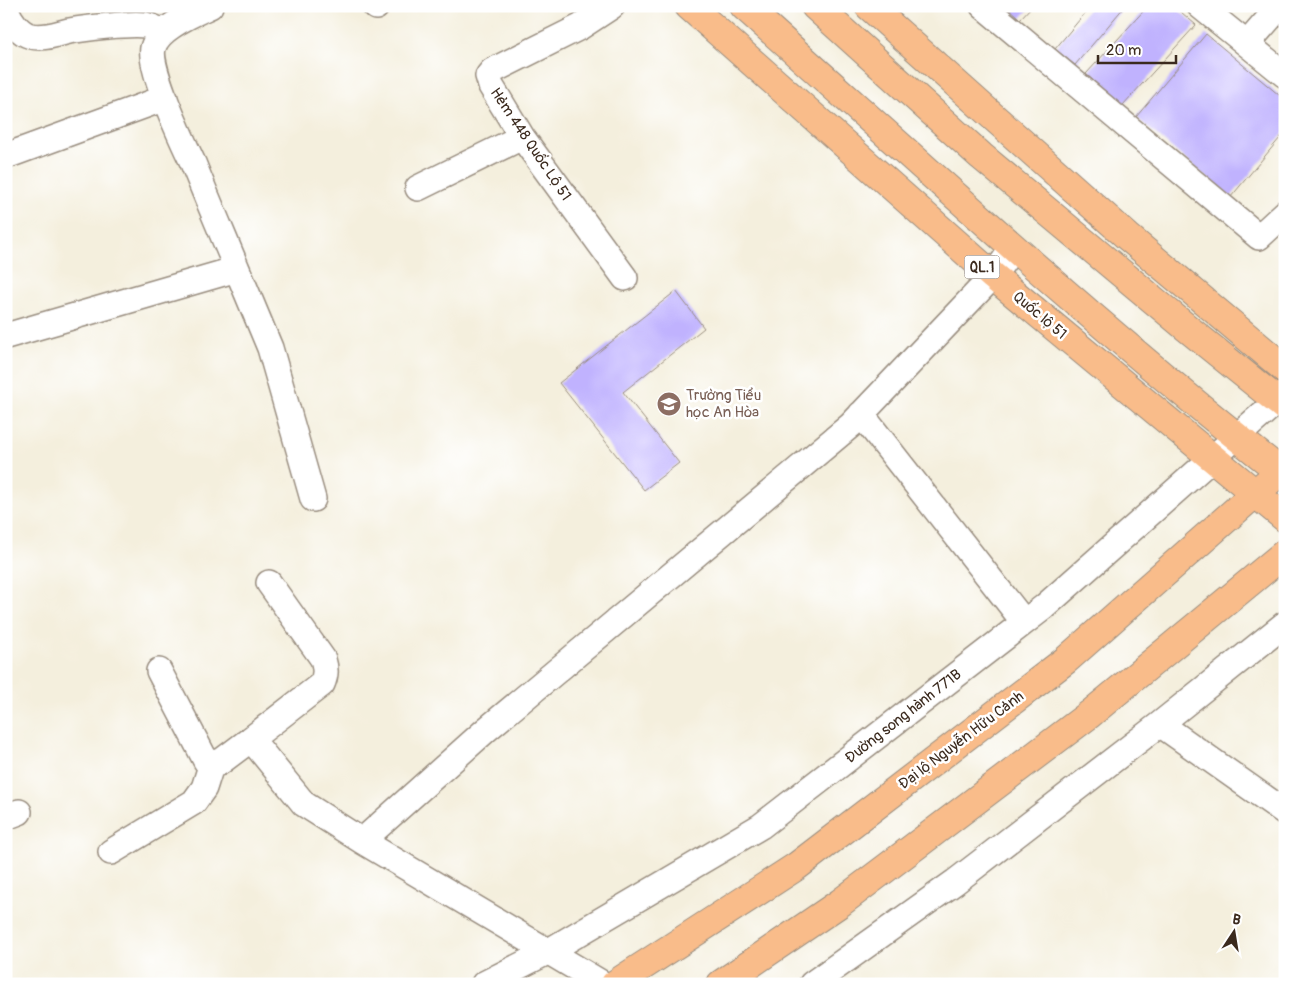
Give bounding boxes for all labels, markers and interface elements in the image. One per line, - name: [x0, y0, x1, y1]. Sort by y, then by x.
- scale bar: [1098, 32, 1176, 64]
- text: 20 m: [1106, 41, 1141, 60]
- street label: Hẻm 448 Quốc Lộ 51: [486, 84, 575, 204]
- road number: QL.1: [964, 256, 1000, 278]
- street label: Quốc lộ 51: [1009, 287, 1071, 343]
- place label: Trường Tiểu học An Hòa: [686, 386, 761, 422]
- school or university icon: Trường Tiểu học An Hòa: [656, 391, 682, 417]
- street label: Đường song hành 771B: [841, 665, 965, 768]
- street label: Đại lộ Nguyễn Hữu Cảnh: [895, 687, 1028, 794]
- north arrow: [1208, 908, 1258, 958]
- text: B: [1231, 911, 1242, 929]

